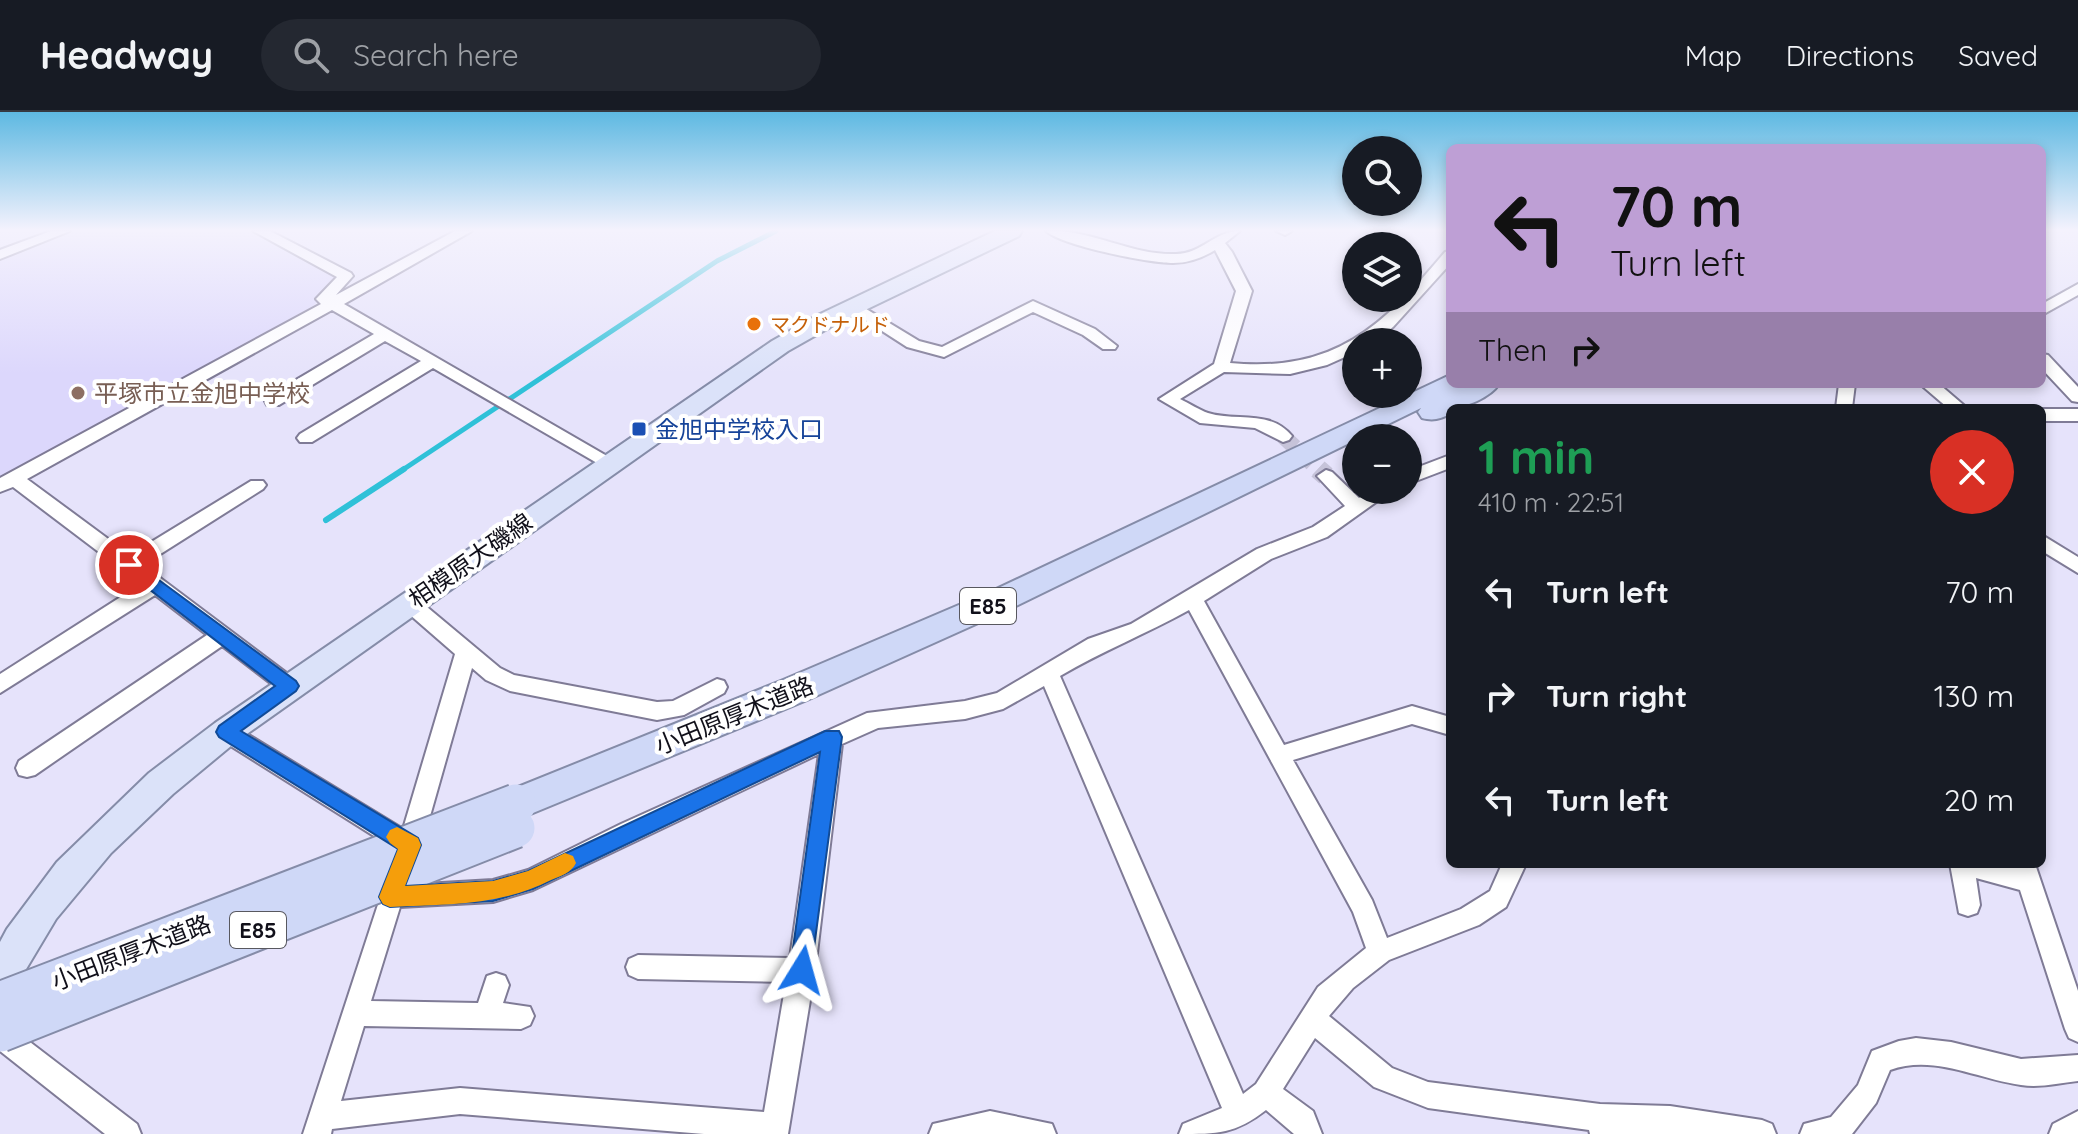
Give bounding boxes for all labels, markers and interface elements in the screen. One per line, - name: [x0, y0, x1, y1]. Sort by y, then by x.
- search box: [261, 19, 821, 91]
- text: Headway: [40, 31, 213, 79]
- icon: search: [289, 33, 333, 77]
- text: Search here: [353, 36, 519, 74]
- text: Map: [1685, 38, 1742, 73]
- text: Directions: [1786, 38, 1914, 73]
- text: Saved: [1958, 38, 2038, 73]
- map controls: [1342, 136, 1422, 504]
- button: search: [1342, 136, 1422, 216]
- text: 70 m: [1610, 171, 1742, 241]
- icon: left: [1478, 176, 1582, 280]
- button: layers: [1342, 232, 1422, 312]
- text: Turn left: [1610, 240, 1746, 285]
- place label: マクドナルド: [770, 312, 890, 337]
- marker: マクドナルド: [745, 315, 763, 333]
- button: +: [1342, 328, 1422, 408]
- icon: right: [1563, 328, 1607, 372]
- text: Then: [1478, 331, 1547, 369]
- place label: 平塚市立金旭中学校: [94, 378, 310, 408]
- marker: 平塚市立金旭中学校: [69, 384, 87, 402]
- place label: 金旭中学校入口: [655, 414, 823, 444]
- marker: 金旭中学校入口: [630, 420, 648, 438]
- button: −: [1342, 424, 1422, 504]
- text: 1 min: [1478, 426, 1594, 486]
- button: close: [1930, 430, 2014, 514]
- text: 410 m · 22:51: [1478, 486, 1624, 519]
- street label: 相模原大磯線: [402, 506, 538, 614]
- pin: [95, 531, 163, 599]
- icon: arrive: [107, 543, 151, 587]
- icon: left: [1478, 570, 1522, 614]
- text: Turn left: [1546, 573, 1669, 611]
- text: 70 m: [1945, 573, 2014, 611]
- road number: E85: [960, 588, 1016, 624]
- street label: 小田原厚木道路: [650, 670, 818, 760]
- icon: right: [1478, 674, 1522, 718]
- text: Turn right: [1546, 677, 1687, 715]
- text: 130 m: [1934, 677, 2014, 715]
- icon: left: [1478, 778, 1522, 822]
- text: Turn left: [1546, 781, 1669, 819]
- text: 20 m: [1944, 781, 2014, 819]
- street label: 小田原厚木道路: [47, 908, 215, 996]
- road number: E85: [230, 912, 286, 948]
- position arrow: [760, 928, 844, 1012]

